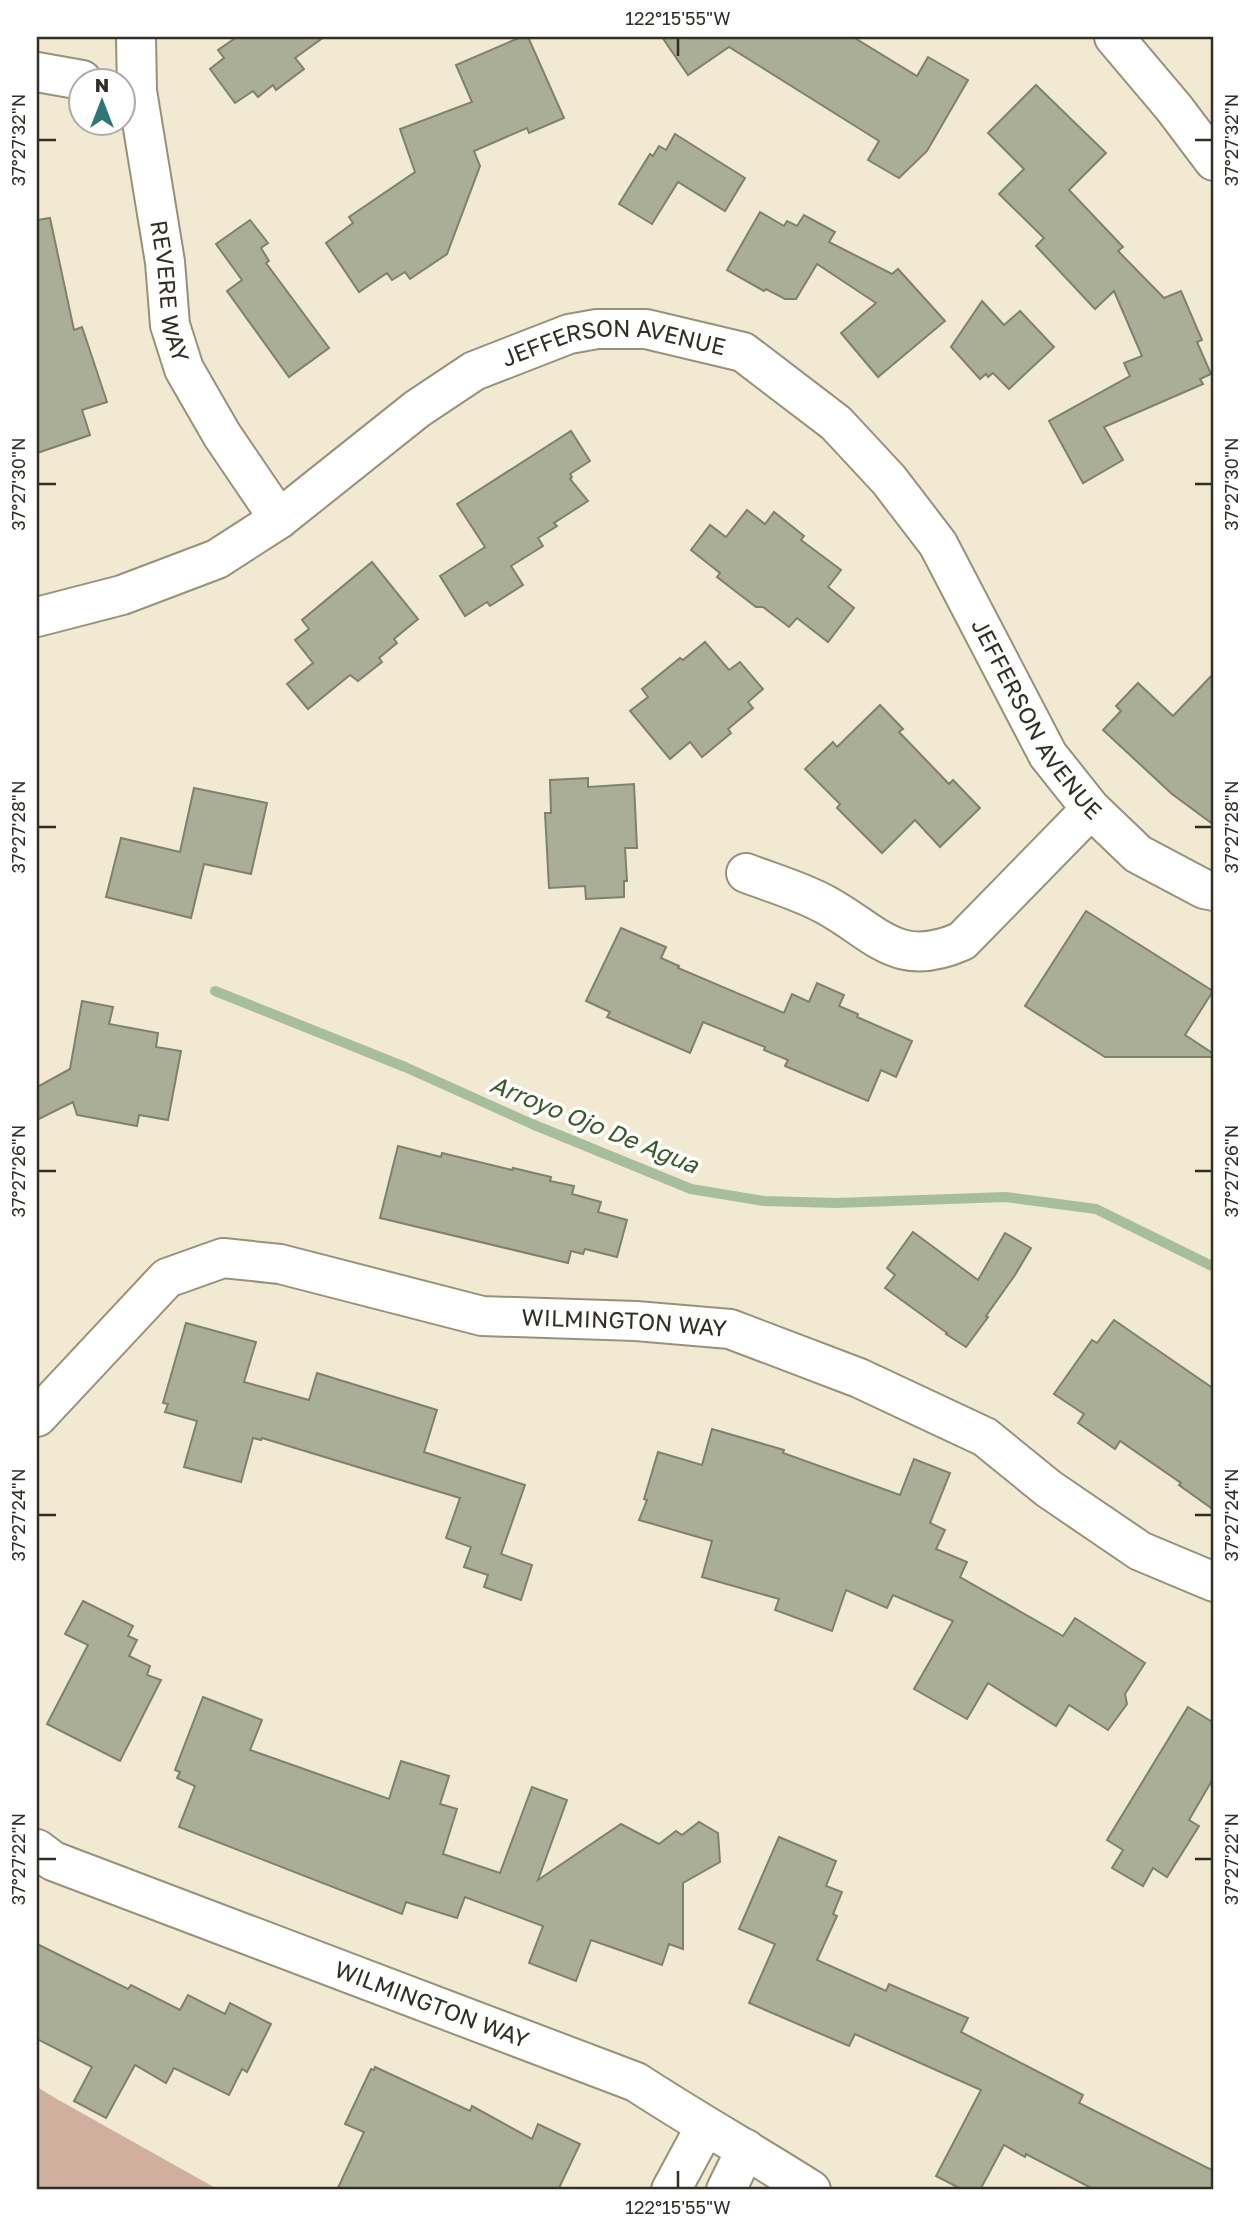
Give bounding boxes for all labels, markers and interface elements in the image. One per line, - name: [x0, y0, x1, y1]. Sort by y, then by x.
- text: 122°15'55"W: [625, 7, 731, 29]
- north arrow: [66, 66, 136, 136]
- text: N: [95, 73, 109, 96]
- text: 37°27'32"N: [7, 94, 29, 186]
- text: 37°27'32"N: [1220, 94, 1242, 186]
- street label: REVERE WAY: [145, 218, 196, 366]
- street label: JEFFERSON AVENUE: [497, 314, 729, 372]
- text: 37°27'30"N: [7, 437, 29, 531]
- text: 37°27'30"N: [1220, 437, 1242, 531]
- street label: JEFFERSON AVENUE: [966, 614, 1108, 825]
- text: 37°27'28"N: [7, 780, 29, 874]
- text: 37°27'28"N: [1220, 780, 1242, 874]
- water label: Arroyo Ojo De Agua: [486, 1069, 704, 1180]
- text: 37°27'26"N: [7, 1124, 29, 1218]
- text: 37°27'26"N: [1220, 1124, 1242, 1218]
- street label: WILMINGTON WAY: [521, 1302, 728, 1342]
- text: 37°27'24"N: [7, 1468, 29, 1562]
- text: 37°27'24"N: [1220, 1468, 1242, 1562]
- text: 37°27'22"N: [7, 1813, 29, 1905]
- text: 37°27'22"N: [1220, 1813, 1242, 1905]
- street label: WILMINGTON WAY: [331, 1954, 533, 2053]
- text: 122°15'55"W: [625, 2196, 731, 2218]

